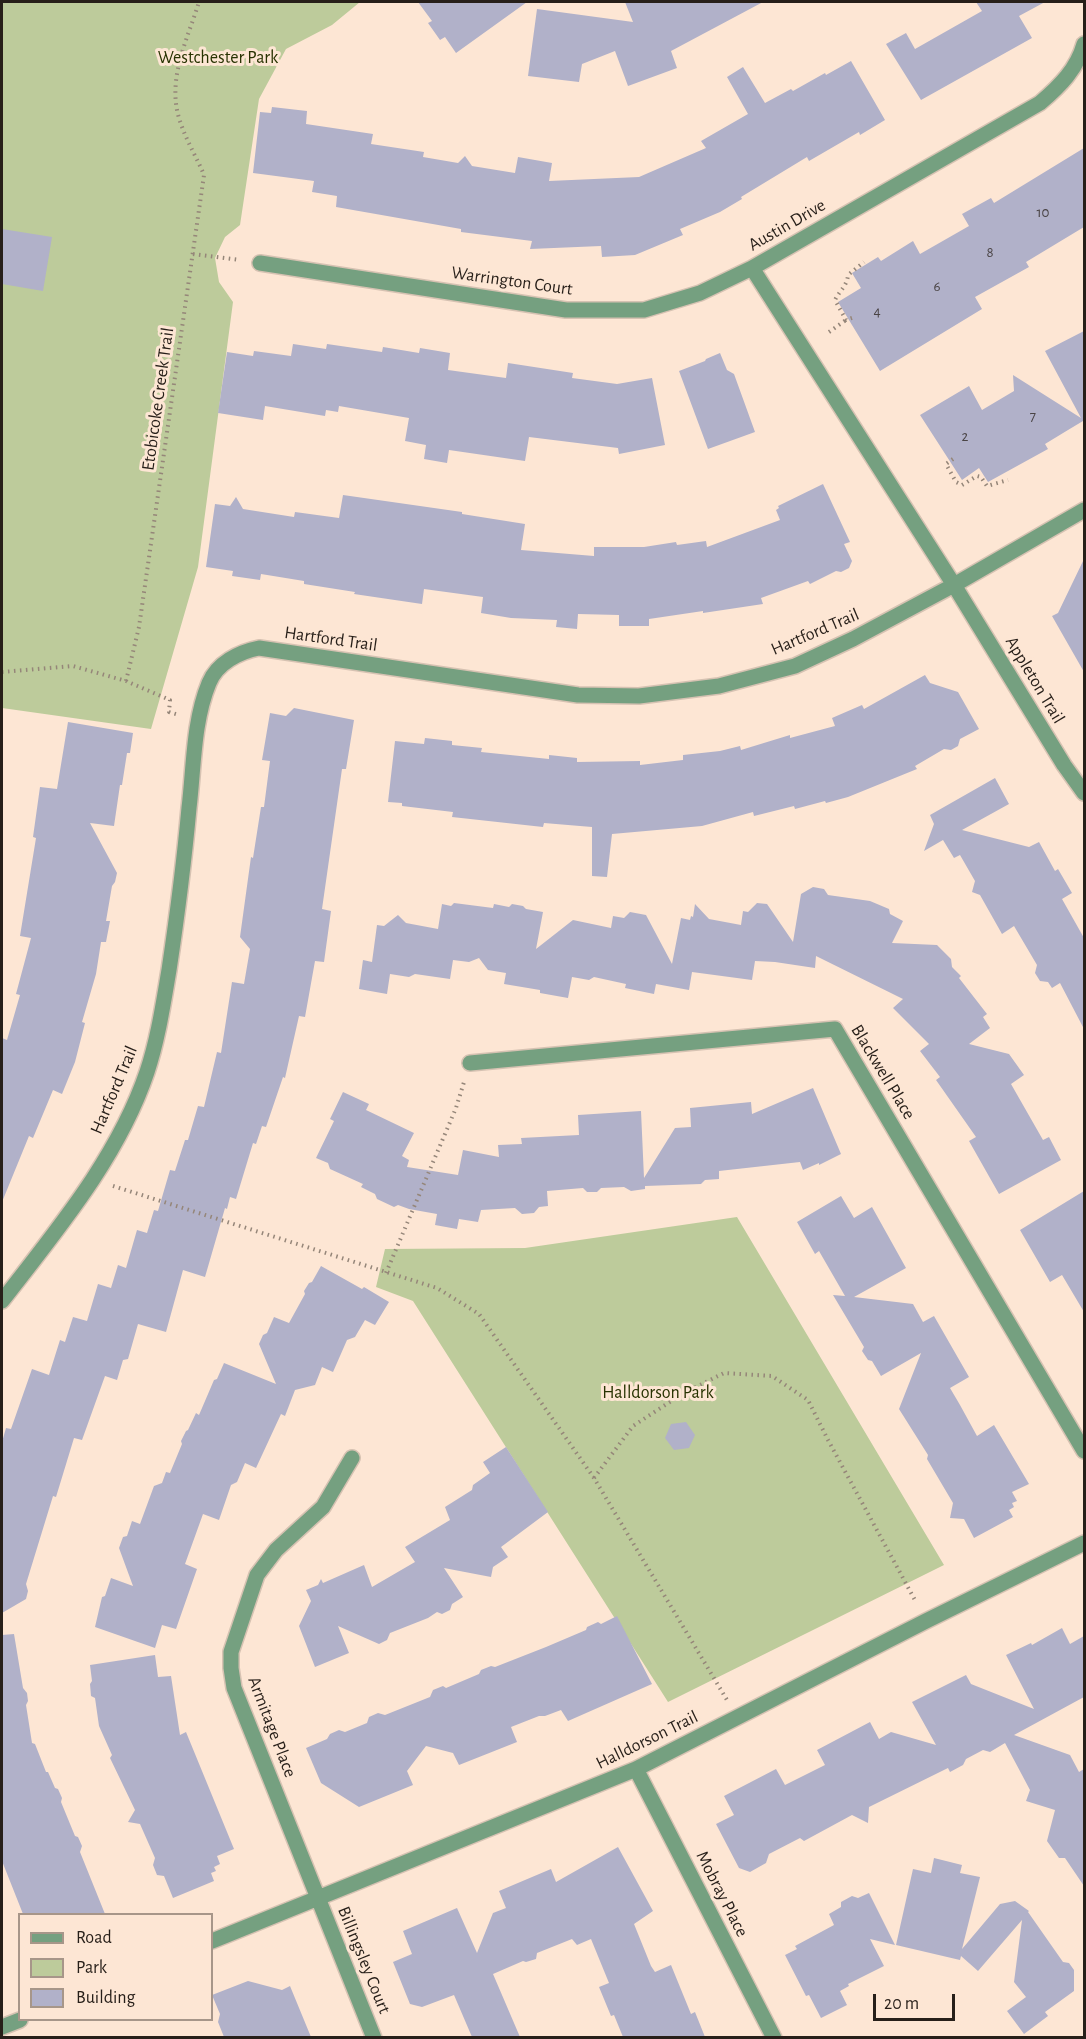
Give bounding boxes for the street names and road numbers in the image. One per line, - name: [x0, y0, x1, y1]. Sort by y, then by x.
- street label: Austin Drive: [744, 194, 830, 256]
- street label: Warrington Court: [450, 262, 574, 300]
- street label: Etobicoke Creek Trail: [137, 326, 179, 472]
- street label: Hartford Trail: [768, 604, 862, 660]
- street label: Hartford Trail: [283, 622, 379, 656]
- street label: Appleton Trail: [1001, 632, 1069, 728]
- street label: Blackwell Place: [846, 1021, 920, 1123]
- street label: Hartford Trail: [86, 1043, 142, 1137]
- street label: Armitage Place: [243, 1674, 301, 1780]
- street label: Halldorson Trail: [592, 1706, 702, 1774]
- street label: Mobray Place: [691, 1847, 753, 1941]
- street label: Billingsley Court: [333, 1903, 395, 2017]

